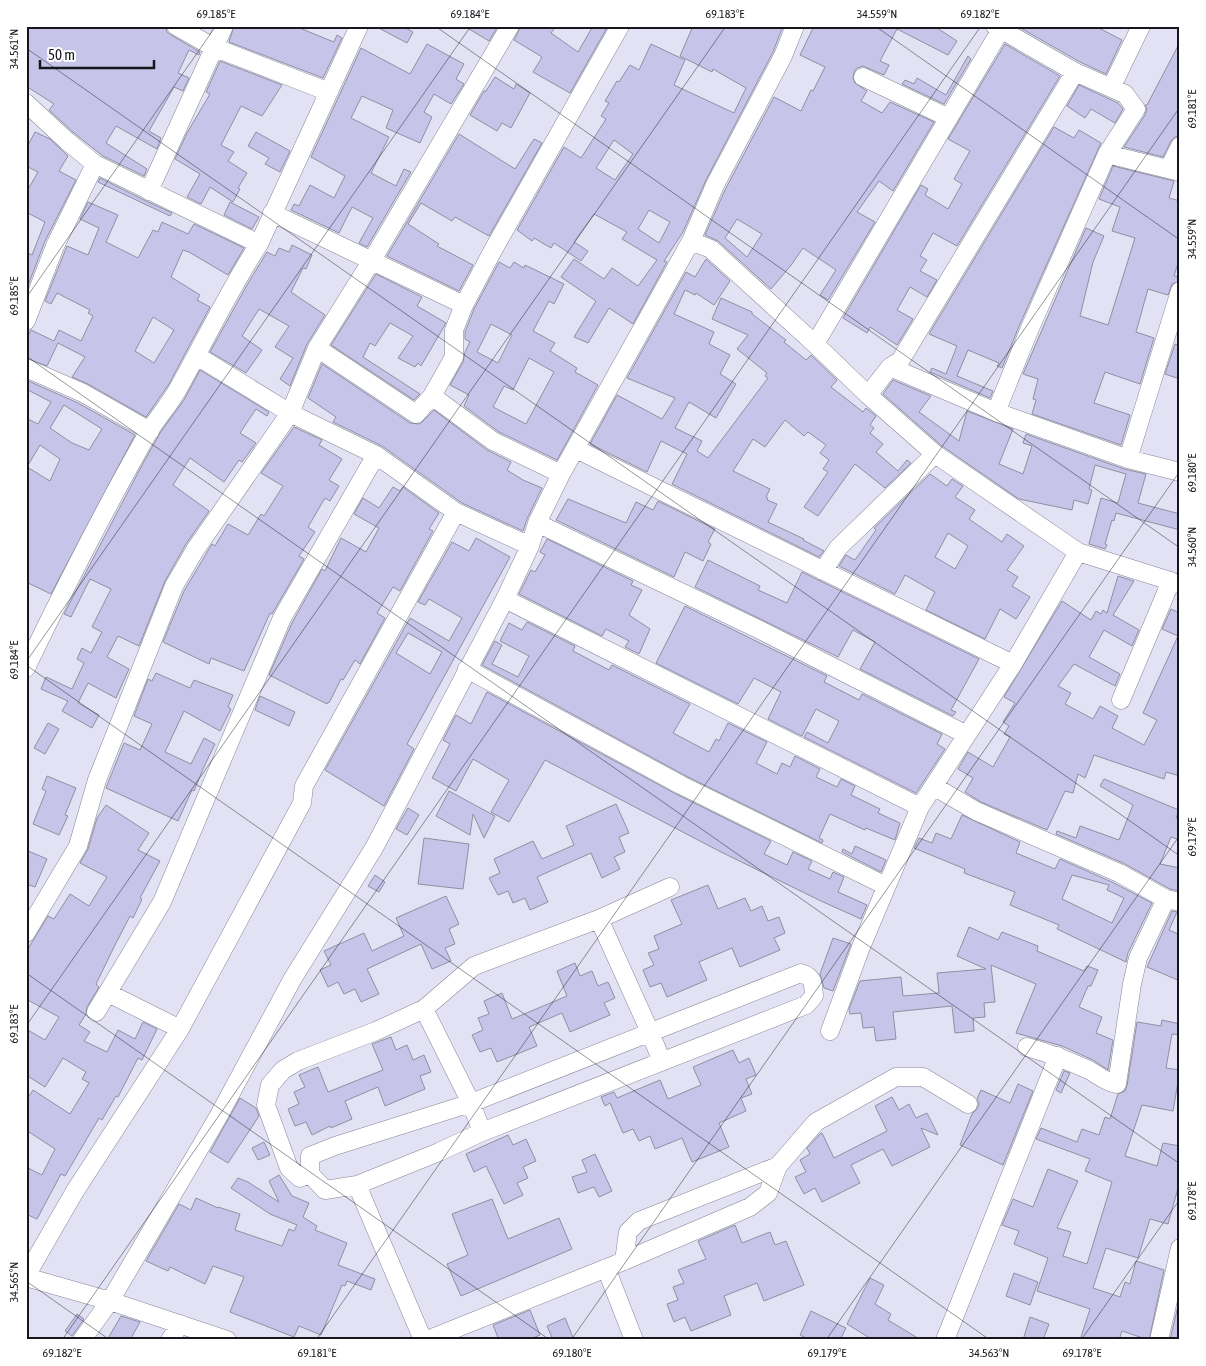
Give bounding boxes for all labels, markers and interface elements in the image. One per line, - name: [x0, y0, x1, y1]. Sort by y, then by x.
- text: 69.185°E: [197, 7, 235, 21]
- text: 69.184°E: [451, 7, 489, 21]
- text: 69.183°E: [706, 7, 744, 21]
- text: 34.559°N: [857, 7, 897, 21]
- text: 69.182°E: [961, 7, 999, 21]
- text: 34.561°N: [7, 29, 21, 69]
- scale bar: [40, 38, 154, 70]
- text: 50 m: [48, 46, 75, 63]
- text: 69.181°E: [1185, 90, 1199, 128]
- text: 34.559°N: [1185, 219, 1199, 259]
- text: 69.185°E: [7, 277, 21, 315]
- text: 69.180°E: [1185, 454, 1199, 492]
- text: 34.560°N: [1185, 527, 1199, 567]
- text: 69.184°E: [7, 641, 21, 679]
- text: 69.179°E: [1185, 818, 1199, 856]
- text: 69.183°E: [7, 1005, 21, 1043]
- text: 69.178°E: [1185, 1182, 1199, 1220]
- text: 34.565°N: [7, 1262, 21, 1302]
- text: 69.182°E: [43, 1346, 81, 1360]
- text: 69.181°E: [298, 1346, 336, 1360]
- text: 69.180°E: [553, 1346, 591, 1360]
- text: 69.179°E: [808, 1346, 846, 1360]
- text: 34.563°N: [969, 1346, 1009, 1360]
- text: 69.178°E: [1063, 1346, 1101, 1360]

